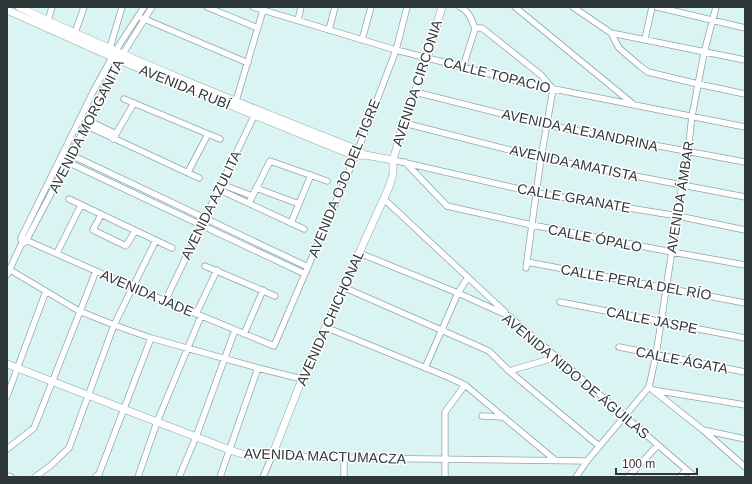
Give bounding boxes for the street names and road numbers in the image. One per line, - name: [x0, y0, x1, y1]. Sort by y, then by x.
- street label: AVENIDA CIRCONIA: [389, 17, 445, 148]
- street label: CALLE TOPACIO: [442, 54, 552, 96]
- street label: AVENIDA MORGANITA: [45, 56, 127, 195]
- street label: AVENIDA RUBÍ: [137, 61, 233, 113]
- street label: AVENIDA OJO DEL TIGRE: [305, 96, 383, 260]
- street label: AVENIDA ALEJANDRINA: [500, 106, 660, 155]
- street label: AVENIDA ÁMBAR: [663, 140, 697, 254]
- street label: AVENIDA AMATISTA: [508, 142, 640, 185]
- street label: AVENIDA AZULITA: [178, 147, 245, 262]
- street label: CALLE GRANATE: [516, 180, 632, 216]
- street label: CALLE ÓPALO: [547, 221, 643, 255]
- street label: AVENIDA CHICHONAL: [293, 248, 367, 388]
- street label: CALLE PERLA DEL RÍO: [559, 261, 713, 303]
- street label: AVENIDA JADE: [98, 266, 196, 320]
- street label: CALLE JASPE: [605, 303, 699, 337]
- street label: AVENIDA NIDO DE ÁGUILAS: [499, 310, 653, 442]
- street label: CALLE ÁGATA: [635, 343, 730, 377]
- street label: AVENIDA MACTUMACZA: [244, 445, 407, 467]

